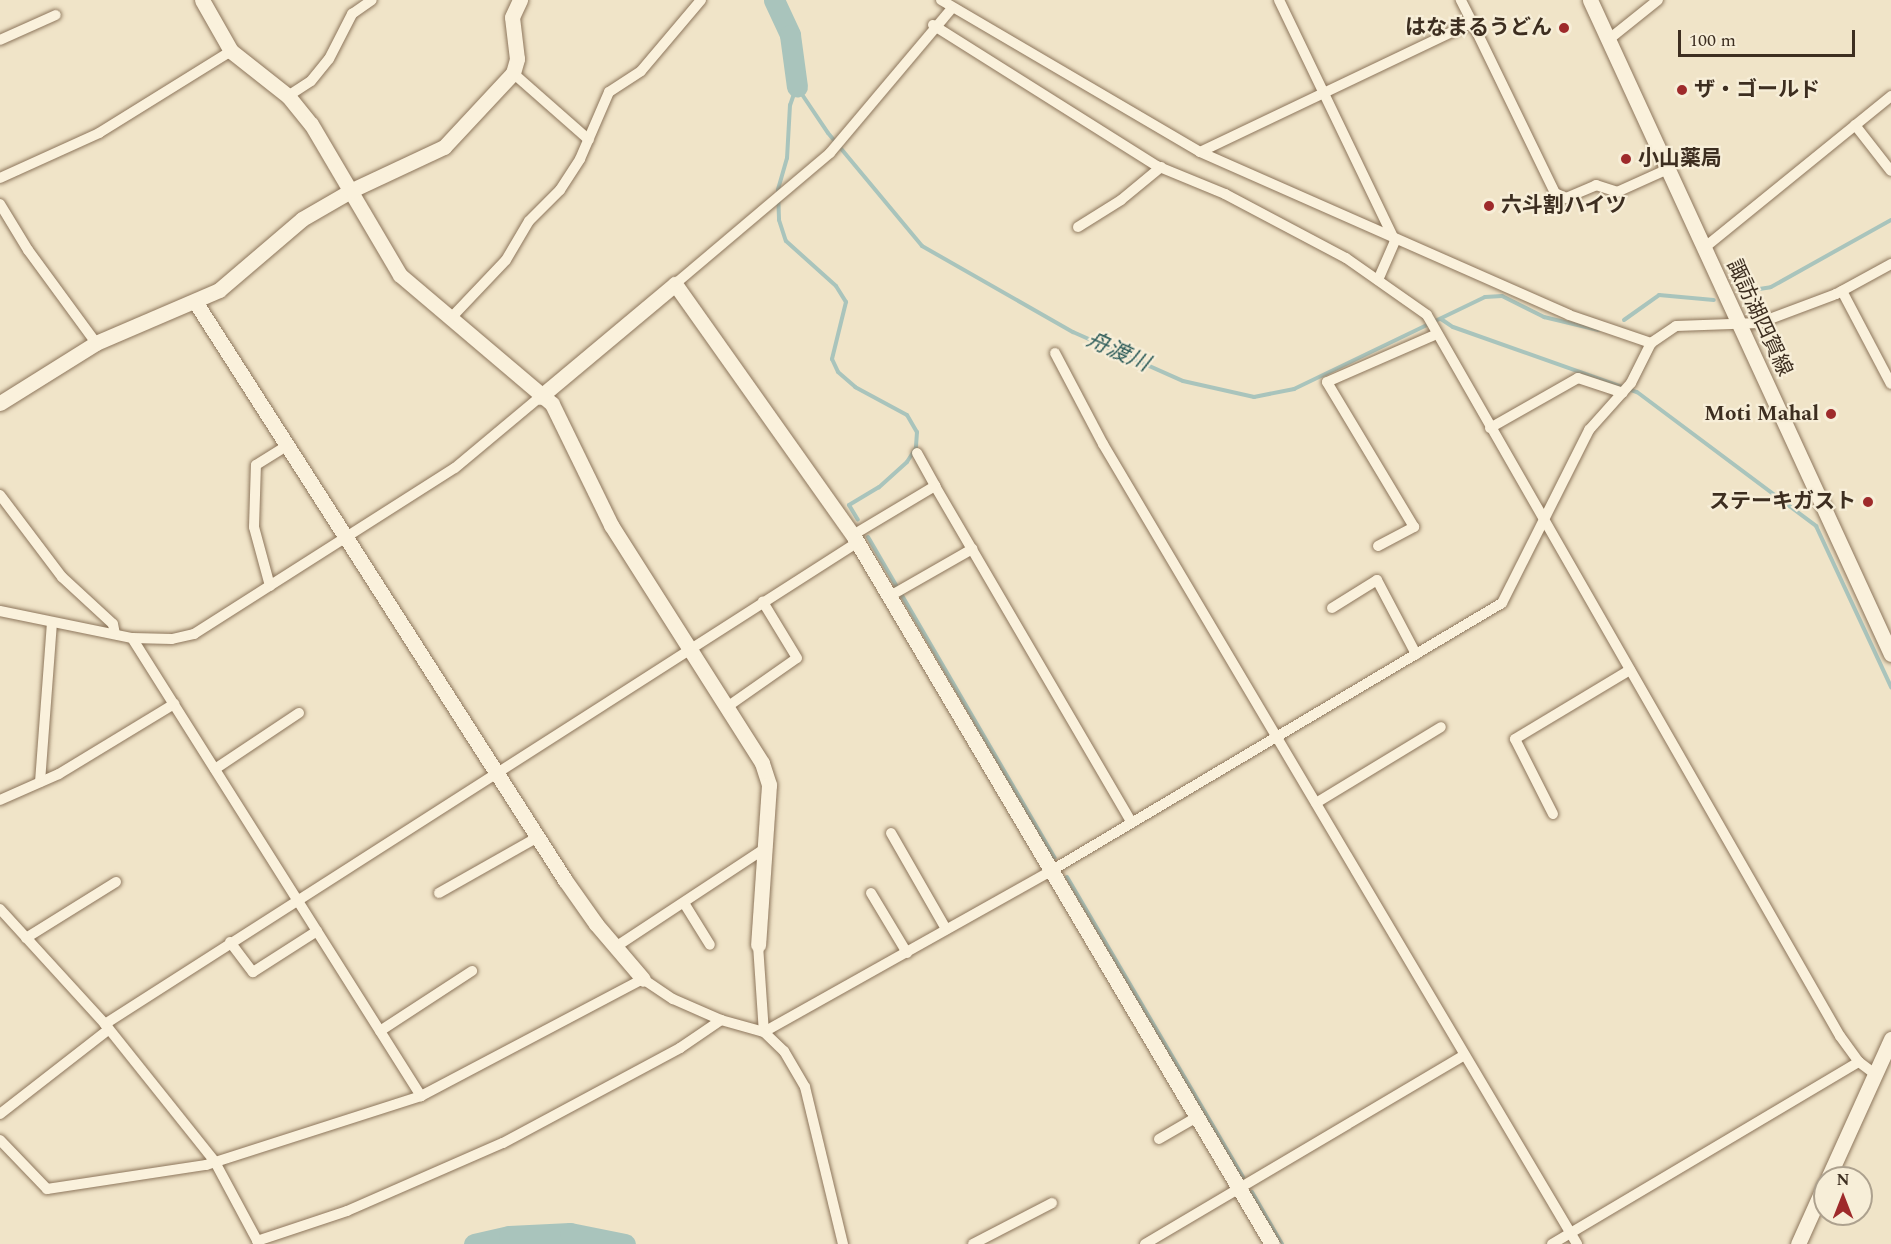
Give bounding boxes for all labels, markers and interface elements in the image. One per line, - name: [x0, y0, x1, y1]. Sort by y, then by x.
- place label: はなまるうどん: [1405, 15, 1552, 41]
- scale bar: [1681, 18, 1858, 56]
- marker: はなまるうどん: [1557, 21, 1571, 35]
- text: 100 m: [1689, 27, 1736, 54]
- place label: ザ・ゴールド: [1694, 77, 1820, 103]
- marker: ザ・ゴールド: [1675, 83, 1689, 97]
- place label: 小山薬局: [1638, 146, 1722, 172]
- marker: 小山薬局: [1619, 152, 1633, 166]
- place label: 六斗割ハイツ: [1501, 193, 1627, 219]
- marker: 六斗割ハイツ: [1482, 199, 1496, 213]
- street label: 諏訪湖四賀線: [1721, 256, 1797, 380]
- water label: 舟渡川: [1082, 327, 1154, 377]
- place label: Moti Mahal: [1704, 401, 1819, 427]
- marker: Moti Mahal: [1824, 407, 1838, 421]
- place label: ステーキガスト: [1709, 489, 1856, 515]
- marker: ステーキガスト: [1861, 495, 1875, 509]
- north arrow: [1813, 1166, 1873, 1226]
- text: N: [1836, 1168, 1850, 1192]

